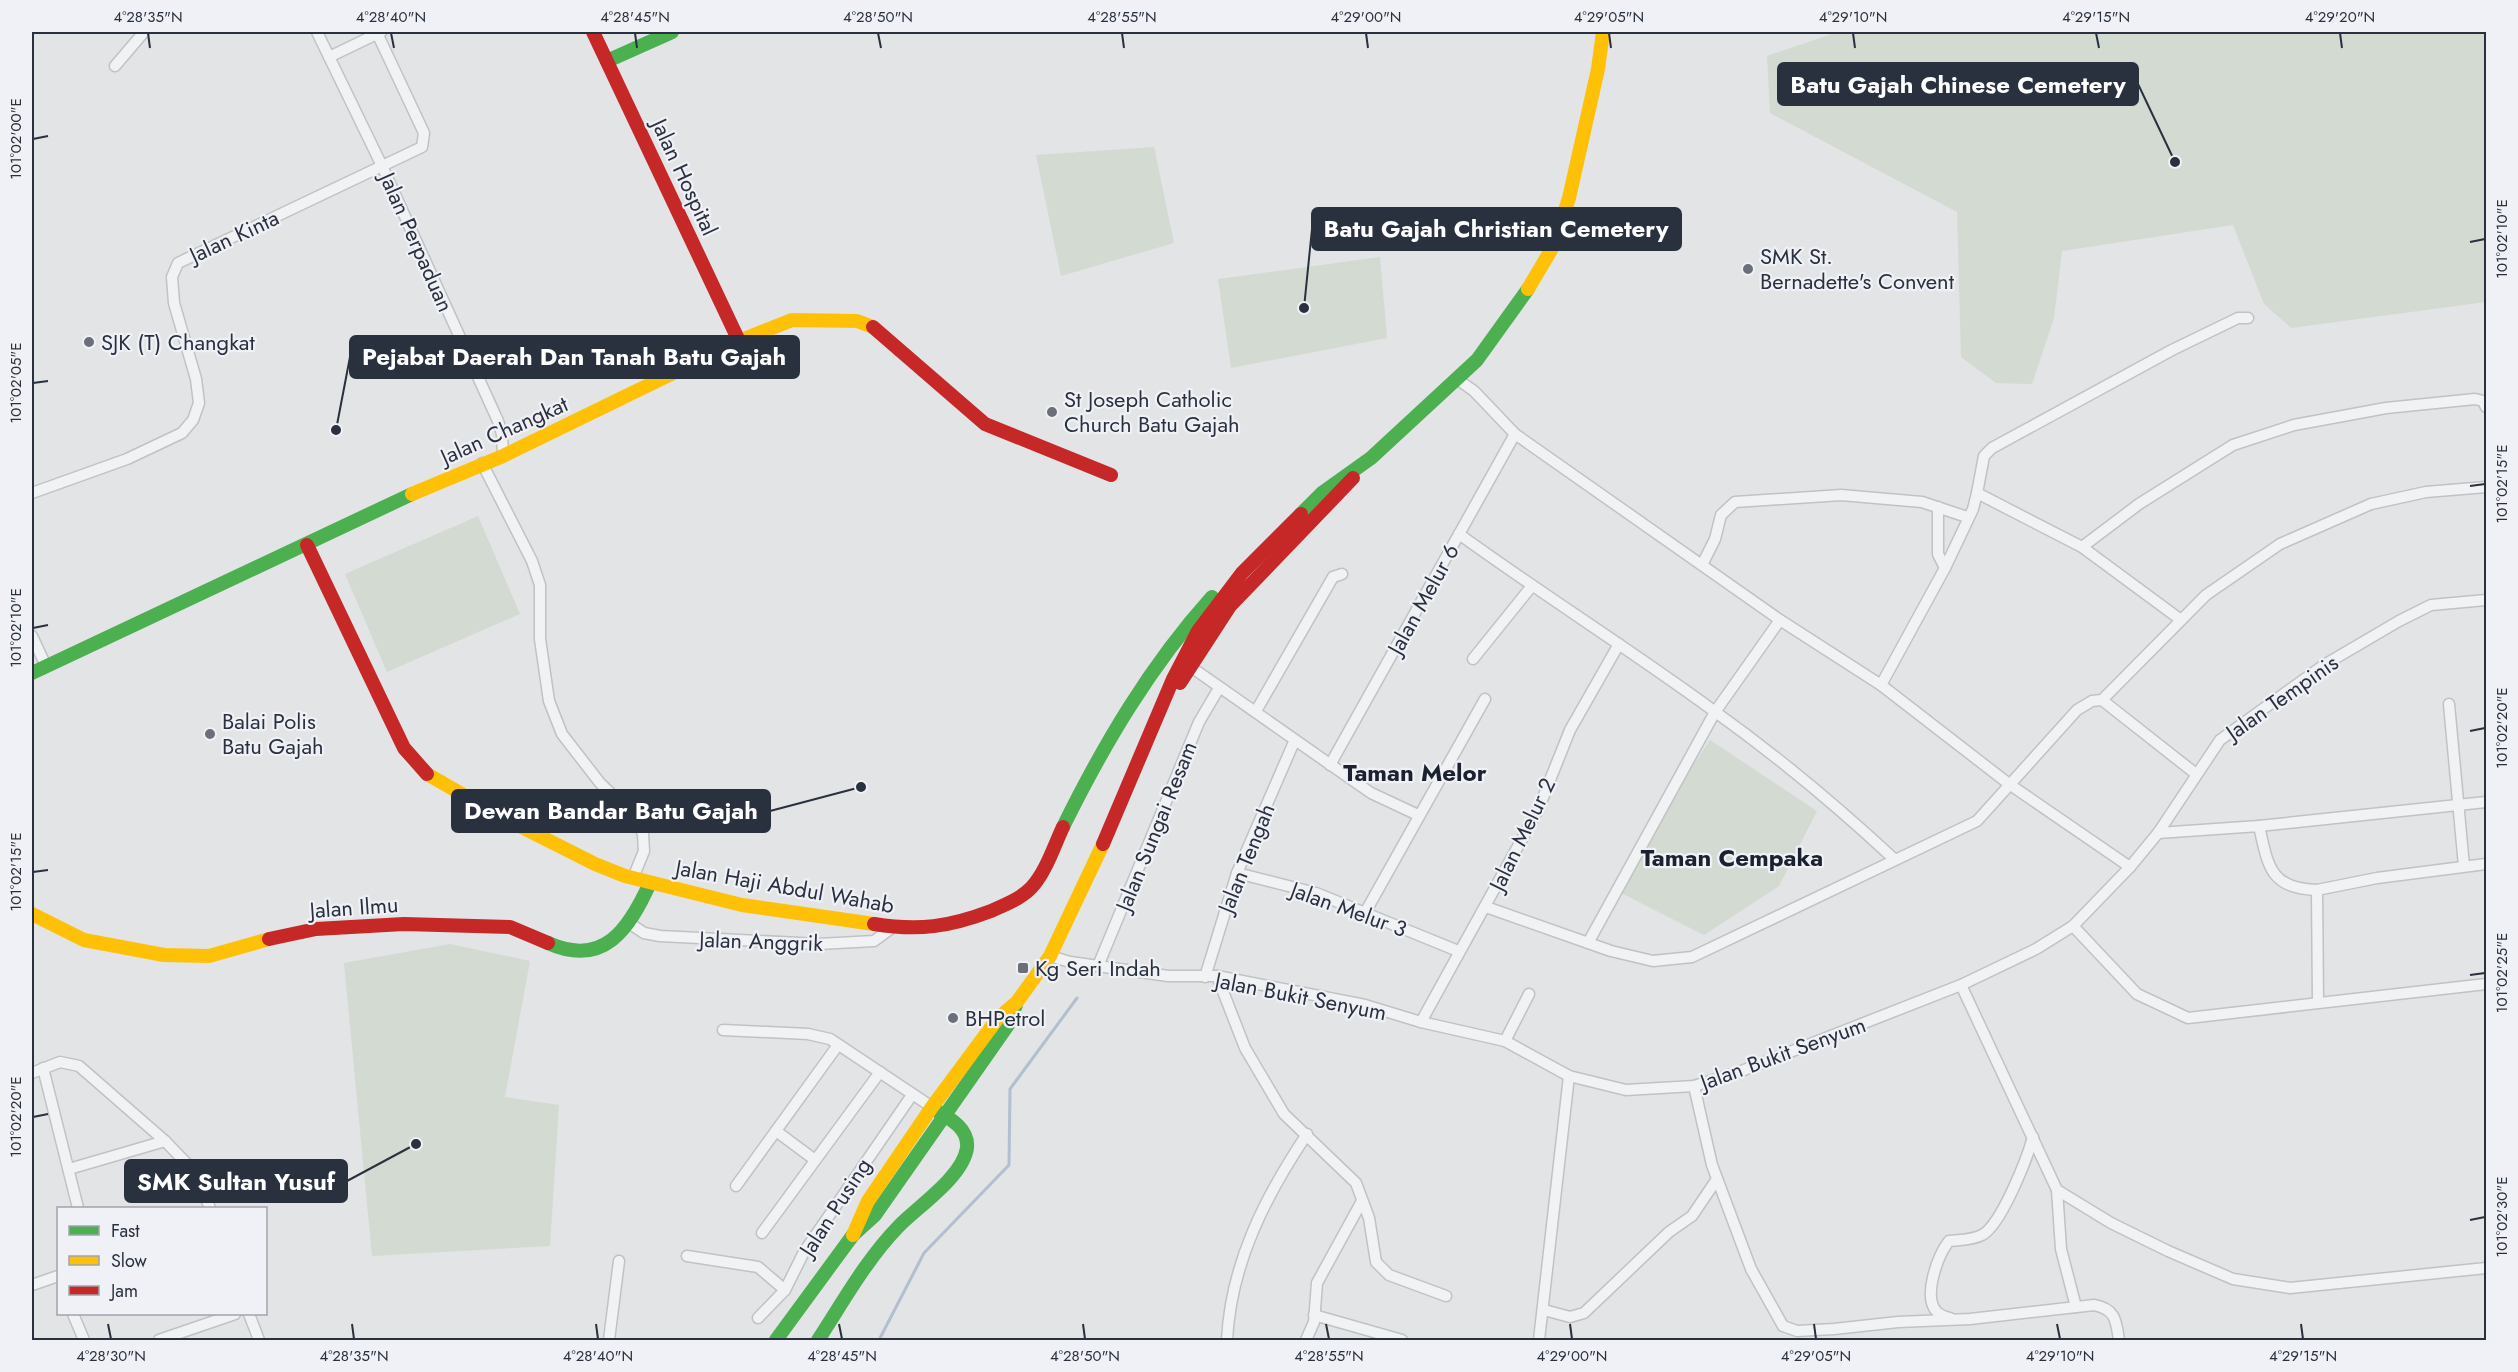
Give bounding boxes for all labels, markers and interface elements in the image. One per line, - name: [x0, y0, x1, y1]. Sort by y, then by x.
- text: 4°28'35"N: [113, 6, 183, 28]
- text: 4°28'40"N: [356, 6, 426, 28]
- text: 4°28'45"N: [600, 6, 670, 28]
- text: 4°28'50"N: [843, 6, 913, 28]
- text: 4°28'55"N: [1087, 6, 1157, 28]
- text: 4°29'00"N: [1331, 6, 1401, 28]
- text: 4°29'05"N: [1574, 6, 1644, 28]
- text: 4°29'10"N: [1819, 6, 1887, 28]
- text: 4°29'15"N: [2062, 6, 2130, 28]
- text: 4°29'20"N: [2305, 6, 2375, 28]
- callout: Batu Gajah Chinese Cemetery: [1778, 63, 2138, 105]
- text: Batu Gajah Chinese Cemetery: [1790, 67, 2126, 102]
- text: 101°02'00"E: [5, 98, 27, 180]
- street label: Jalan Hospital: [643, 111, 726, 241]
- street label: Jalan Perpaduan: [371, 165, 462, 317]
- text: 101°02'10"E: [2491, 199, 2513, 279]
- street label: Jalan Kinta: [181, 201, 284, 272]
- callout: Batu Gajah Christian Cemetery: [1312, 208, 1681, 250]
- text: Batu Gajah Christian Cemetery: [1324, 211, 1669, 246]
- place label: SMK St. Bernadette's Convent: [1760, 240, 1955, 297]
- marker: SMK St. Bernadette's Convent: [1741, 262, 1755, 276]
- place label: SJK (T) Changkat: [101, 326, 255, 358]
- marker: SJK (T) Changkat: [82, 335, 96, 349]
- callout: Pejabat Daerah Dan Tanah Batu Gajah: [350, 336, 799, 378]
- text: Pejabat Daerah Dan Tanah Batu Gajah: [362, 339, 786, 374]
- text: 101°02'05"E: [5, 342, 27, 424]
- place label: St Joseph Catholic Church Batu Gajah: [1064, 383, 1240, 440]
- street label: Jalan Changkat: [432, 387, 574, 474]
- marker: St Joseph Catholic Church Batu Gajah: [1045, 405, 1059, 419]
- text: 101°02'15"E: [2491, 445, 2513, 523]
- street label: Jalan Melur 6: [1378, 538, 1467, 663]
- text: 101°02'10"E: [5, 588, 27, 668]
- street label: Jalan Tempinis: [2217, 646, 2345, 749]
- text: 101°02'20"E: [2491, 687, 2513, 769]
- place label: Balai Polis Batu Gajah: [222, 705, 324, 762]
- marker: Balai Polis Batu Gajah: [203, 727, 217, 741]
- street label: Jalan Sungai Resam: [1106, 736, 1205, 918]
- district label: Taman Melor: [1343, 755, 1487, 790]
- street label: Jalan Melur 2: [1480, 772, 1563, 899]
- callout: Dewan Bandar Batu Gajah: [452, 790, 770, 832]
- text: Dewan Bandar Batu Gajah: [464, 793, 758, 828]
- street label: Jalan Tengah: [1208, 799, 1282, 920]
- text: 101°02'15"E: [5, 833, 27, 911]
- district label: Taman Cempaka: [1641, 840, 1823, 875]
- street label: Jalan Haji Abdul Wahab: [670, 850, 897, 921]
- street label: Jalan Melur 3: [1284, 872, 1412, 945]
- street label: Jalan Ilmu: [306, 888, 399, 926]
- street label: Jalan Anggrik: [696, 923, 824, 959]
- text: 101°02'25"E: [2491, 933, 2513, 1013]
- place label: Kg Seri Indah: [1035, 952, 1161, 984]
- marker: Kg Seri Indah: [1016, 961, 1030, 975]
- street label: Jalan Bukit Senyum: [1210, 963, 1389, 1028]
- place label: BHPetrol: [965, 1002, 1045, 1034]
- street label: Jalan Bukit Senyum: [1693, 1008, 1870, 1099]
- marker: BHPetrol: [946, 1011, 960, 1025]
- text: 101°02'20"E: [5, 1076, 27, 1158]
- street label: Jalan Pusing: [790, 1152, 879, 1265]
- callout: SMK Sultan Yusuf: [125, 1160, 347, 1202]
- text: SMK Sultan Yusuf: [137, 1164, 337, 1199]
- text: 101°02'30"E: [2491, 1177, 2513, 1257]
- legend: [57, 1207, 267, 1315]
- text: Fast: [111, 1218, 140, 1244]
- text: Slow: [111, 1248, 148, 1274]
- text: Jam: [109, 1278, 138, 1304]
- text: 4°28'30"N: [76, 1345, 146, 1367]
- text: 4°28'35"N: [319, 1345, 389, 1367]
- text: 4°28'40"N: [563, 1345, 633, 1367]
- text: 4°28'45"N: [807, 1345, 877, 1367]
- text: 4°28'50"N: [1050, 1345, 1120, 1367]
- text: 4°28'55"N: [1294, 1345, 1364, 1367]
- text: 4°29'00"N: [1537, 1345, 1607, 1367]
- text: 4°29'05"N: [1781, 1345, 1851, 1367]
- text: 4°29'10"N: [2026, 1345, 2094, 1367]
- text: 4°29'15"N: [2269, 1345, 2337, 1367]

